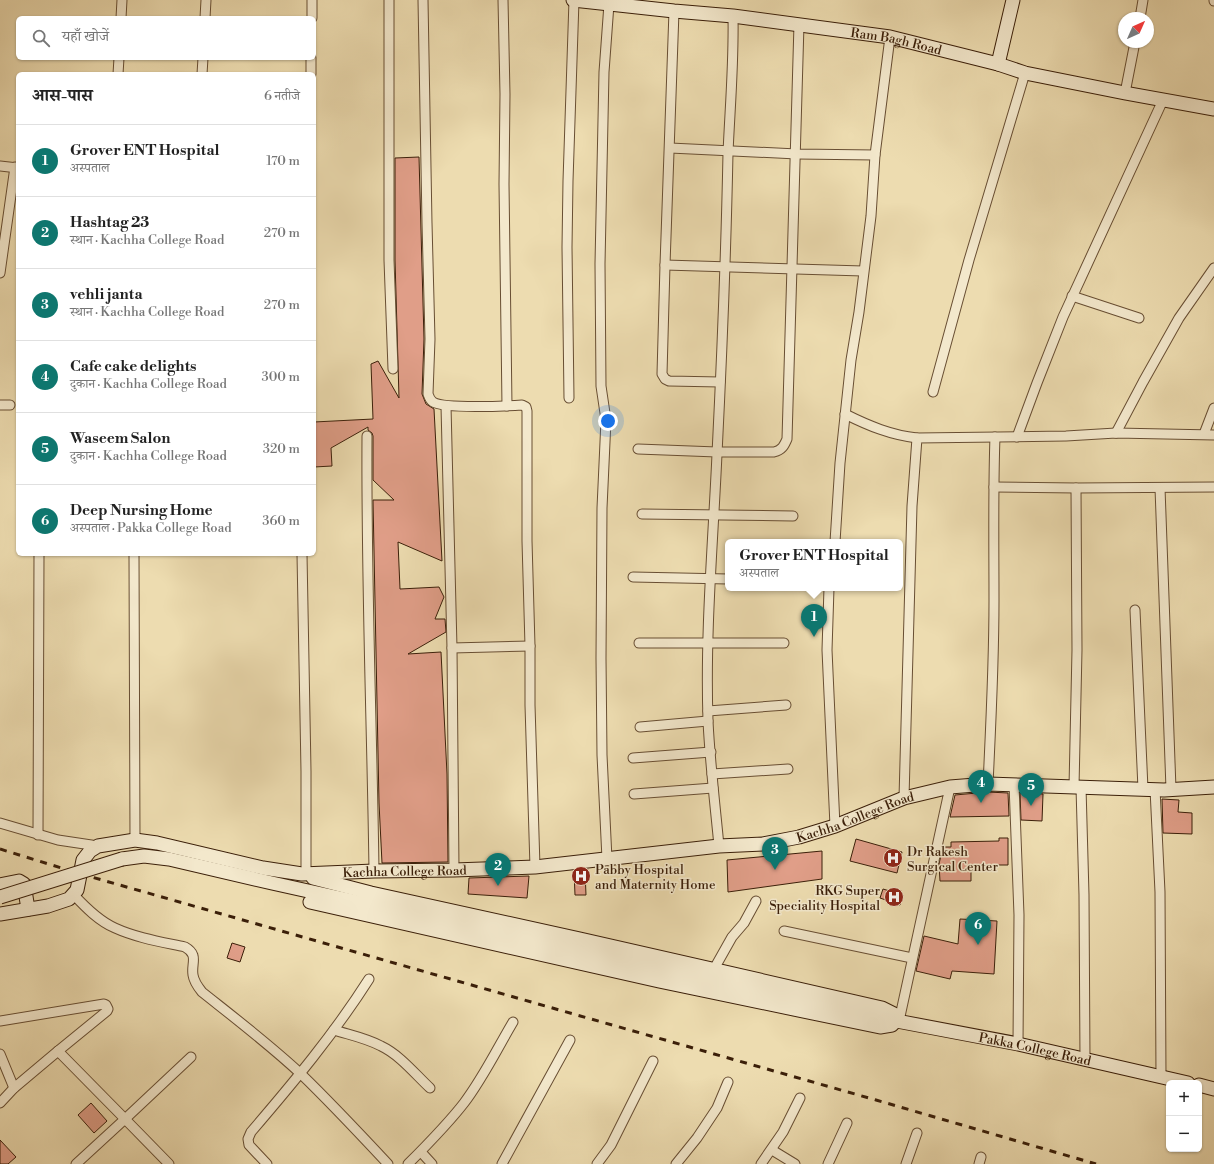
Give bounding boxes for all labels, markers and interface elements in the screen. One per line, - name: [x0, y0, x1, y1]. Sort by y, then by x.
- north arrow: [1118, 12, 1154, 48]
- search box: [16, 16, 316, 60]
- street label: Ram Bagh Road: [849, 25, 944, 59]
- icon: search: [30, 27, 52, 49]
- text: यहाँ खोजें: [62, 27, 109, 46]
- text: आस-पास: [32, 85, 93, 107]
- text: 6 नतीजे: [264, 88, 300, 104]
- text: Grover ENT Hospital: [70, 141, 219, 160]
- text: 1: [42, 153, 48, 169]
- text: 170 m: [266, 153, 300, 169]
- text: अस्पताल: [70, 160, 110, 176]
- text: Hashtag 23: [70, 213, 149, 232]
- text: 2: [41, 225, 49, 241]
- text: 270 m: [264, 225, 300, 241]
- text: स्थान · Kachha College Road: [70, 232, 224, 248]
- text: vehli janta: [70, 285, 143, 304]
- text: 3: [41, 297, 49, 313]
- text: 270 m: [264, 297, 300, 313]
- text: स्थान · Kachha College Road: [70, 304, 224, 320]
- text: Cafe cake delights: [70, 357, 196, 376]
- text: 4: [41, 369, 49, 385]
- text: 300 m: [262, 369, 300, 385]
- text: दुकान · Kachha College Road: [70, 376, 227, 392]
- your location: [598, 411, 618, 431]
- text: Waseem Salon: [70, 429, 170, 448]
- text: 5: [41, 441, 49, 457]
- text: 320 m: [263, 441, 300, 457]
- text: दुकान · Kachha College Road: [70, 448, 227, 464]
- text: Deep Nursing Home: [70, 501, 213, 520]
- text: 6: [41, 513, 49, 529]
- text: 360 m: [262, 513, 300, 529]
- text: अस्पताल · Pakka College Road: [70, 520, 232, 536]
- popup: [725, 539, 903, 591]
- text: Grover ENT Hospital: [739, 546, 889, 565]
- text: अस्पताल: [739, 565, 779, 581]
- pin: 1: [801, 604, 827, 637]
- pin: 4: [968, 770, 994, 803]
- pin: 5: [1018, 773, 1044, 806]
- street label: Kachha College Road: [795, 789, 916, 846]
- pin: 3: [762, 837, 788, 870]
- place label: Dr Rakesh Surgical Center: [907, 844, 998, 875]
- hospital icon: Dr Rakesh Surgical Center: [882, 847, 904, 869]
- pin: 2: [485, 853, 511, 886]
- place label: Pabby Hospital and Maternity Home: [595, 862, 716, 893]
- street label: Kachha College Road: [342, 863, 468, 881]
- hospital icon: Pabby Hospital and Maternity Home: [570, 865, 592, 887]
- place label: RKG Super Speciality Hospital: [769, 883, 880, 914]
- hospital icon: RKG Super Speciality Hospital: [883, 886, 905, 908]
- pin: 6: [965, 912, 991, 945]
- street label: Pakka College Road: [977, 1030, 1093, 1070]
- map controls: [1166, 1080, 1202, 1152]
- button: +: [1166, 1080, 1202, 1116]
- button: −: [1166, 1116, 1202, 1152]

